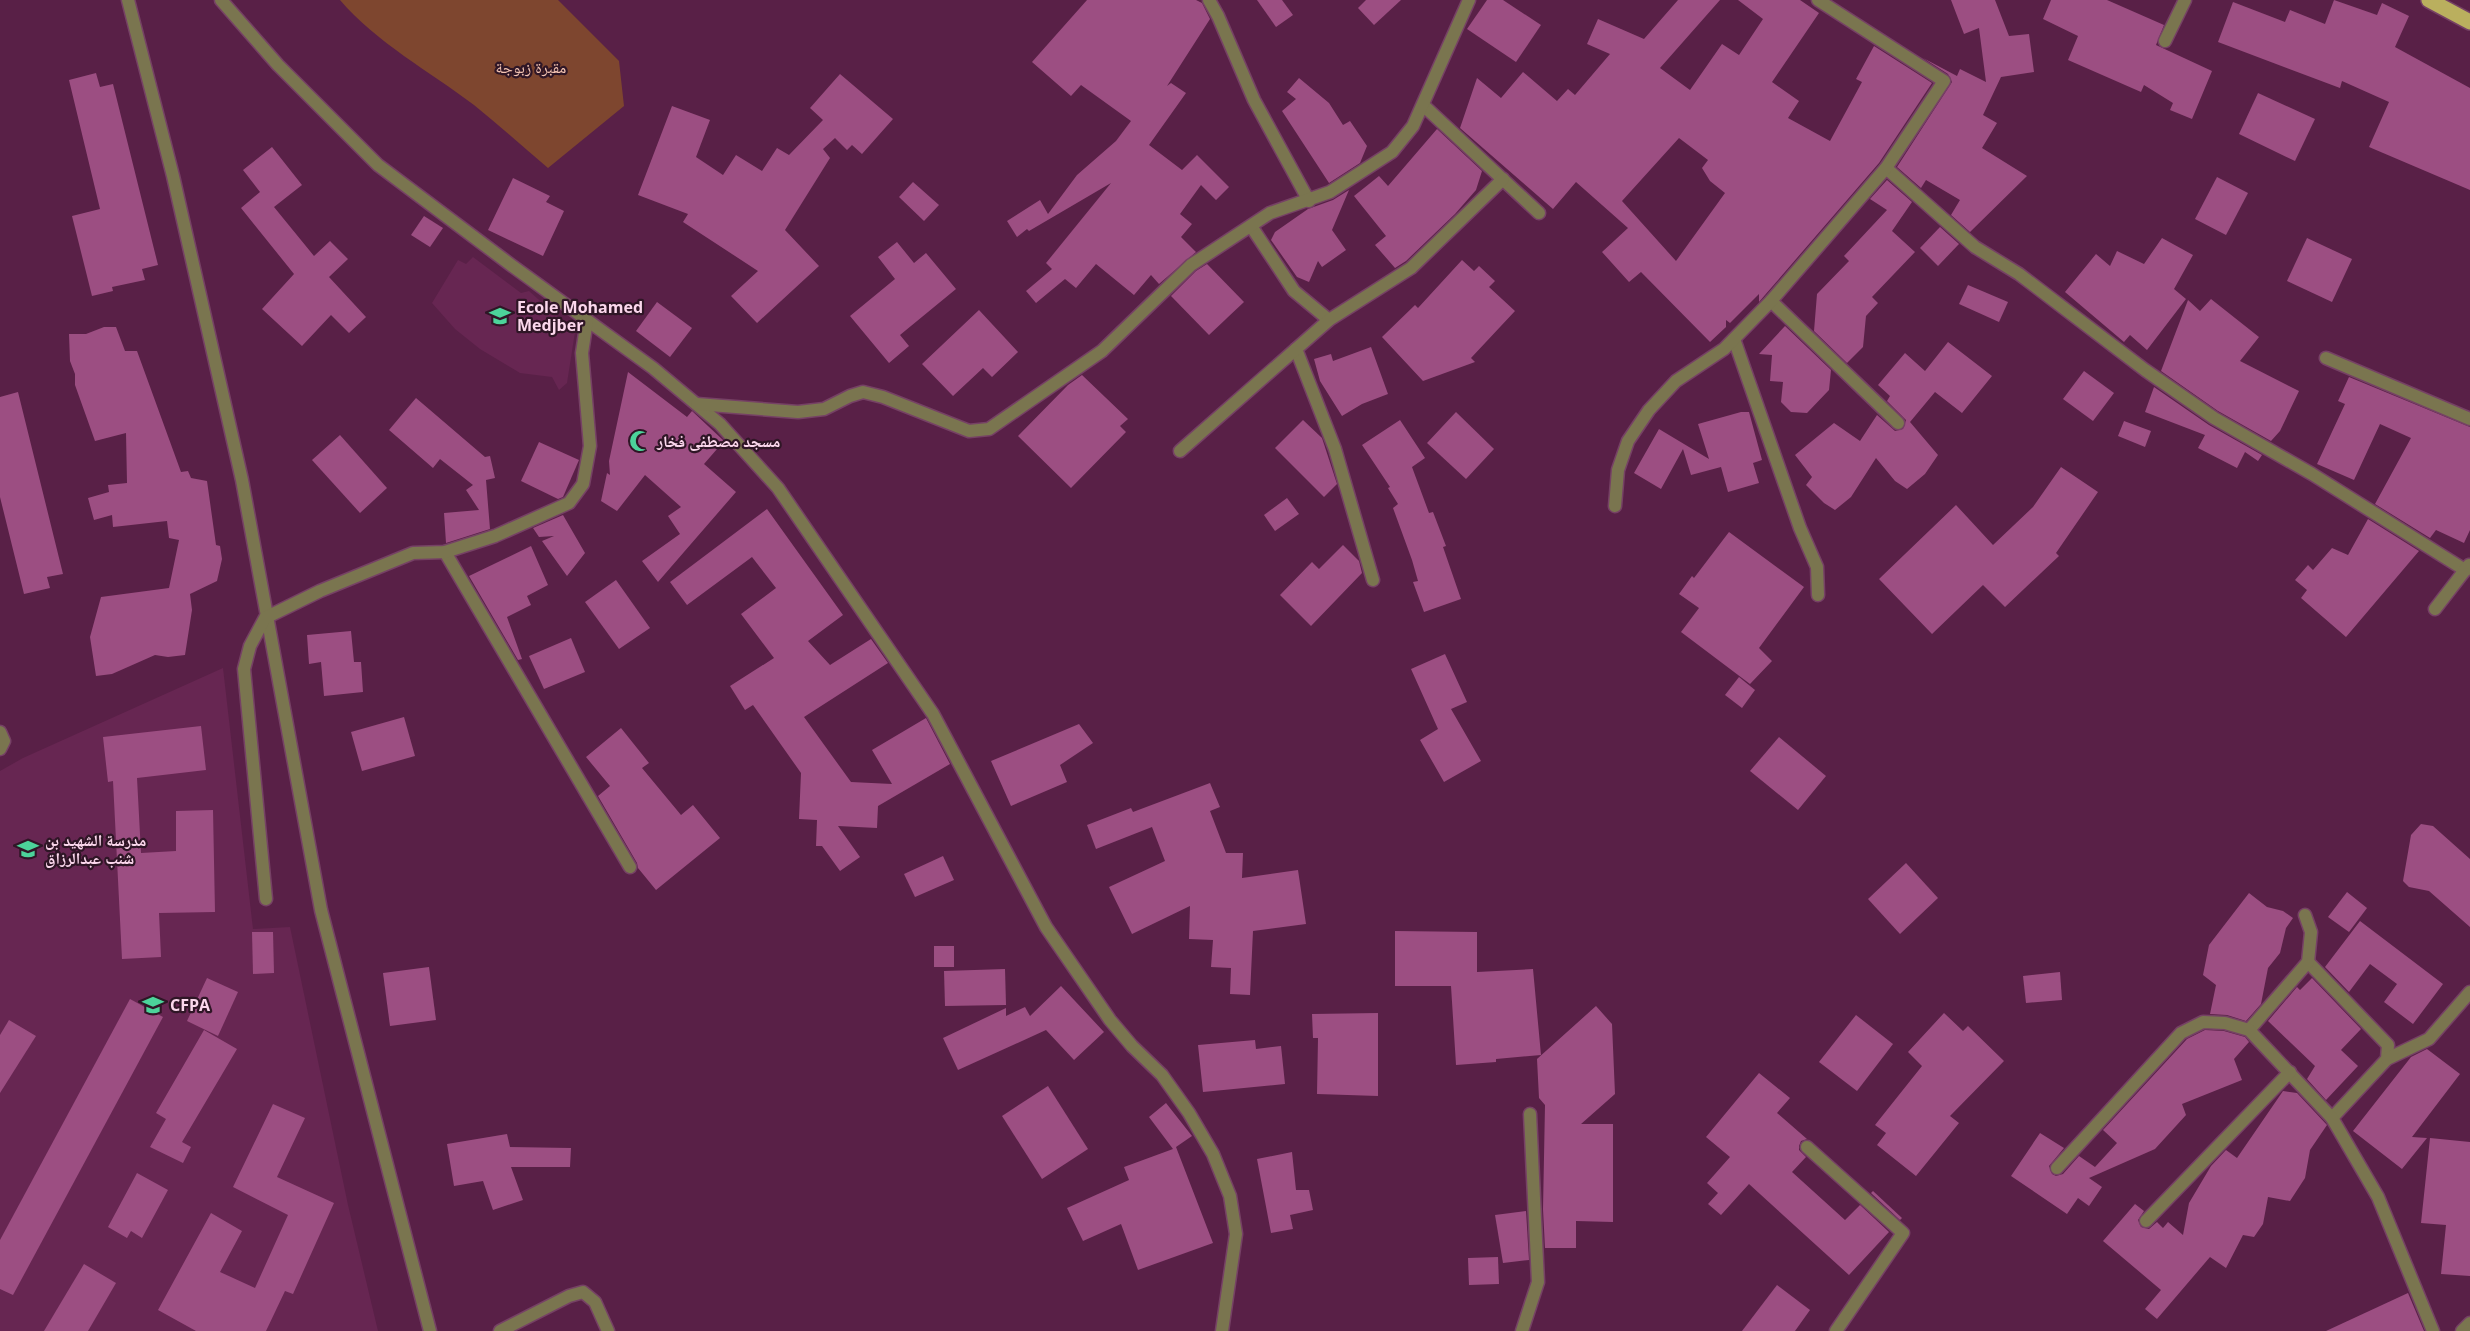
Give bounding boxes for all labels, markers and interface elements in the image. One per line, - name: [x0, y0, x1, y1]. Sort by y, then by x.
- park label: مقبرة زبوجة: [496, 56, 566, 78]
- place label: Ecole Mohamed Medjber: [517, 296, 643, 336]
- school or university icon: Ecole Mohamed Medjber: [488, 304, 512, 328]
- mosque icon: مسجد مصطفى فخار: [628, 429, 652, 453]
- place label: مسجد مصطفى فخار: [656, 430, 780, 452]
- place label: مدرسة الشهيد بن شنب عبدالرزاق: [45, 829, 146, 869]
- school or university icon: مدرسة الشهيد بن شنب عبدالرزاق: [16, 837, 40, 861]
- school or university icon: CFPA: [141, 993, 165, 1017]
- place label: CFPA: [170, 994, 211, 1016]

